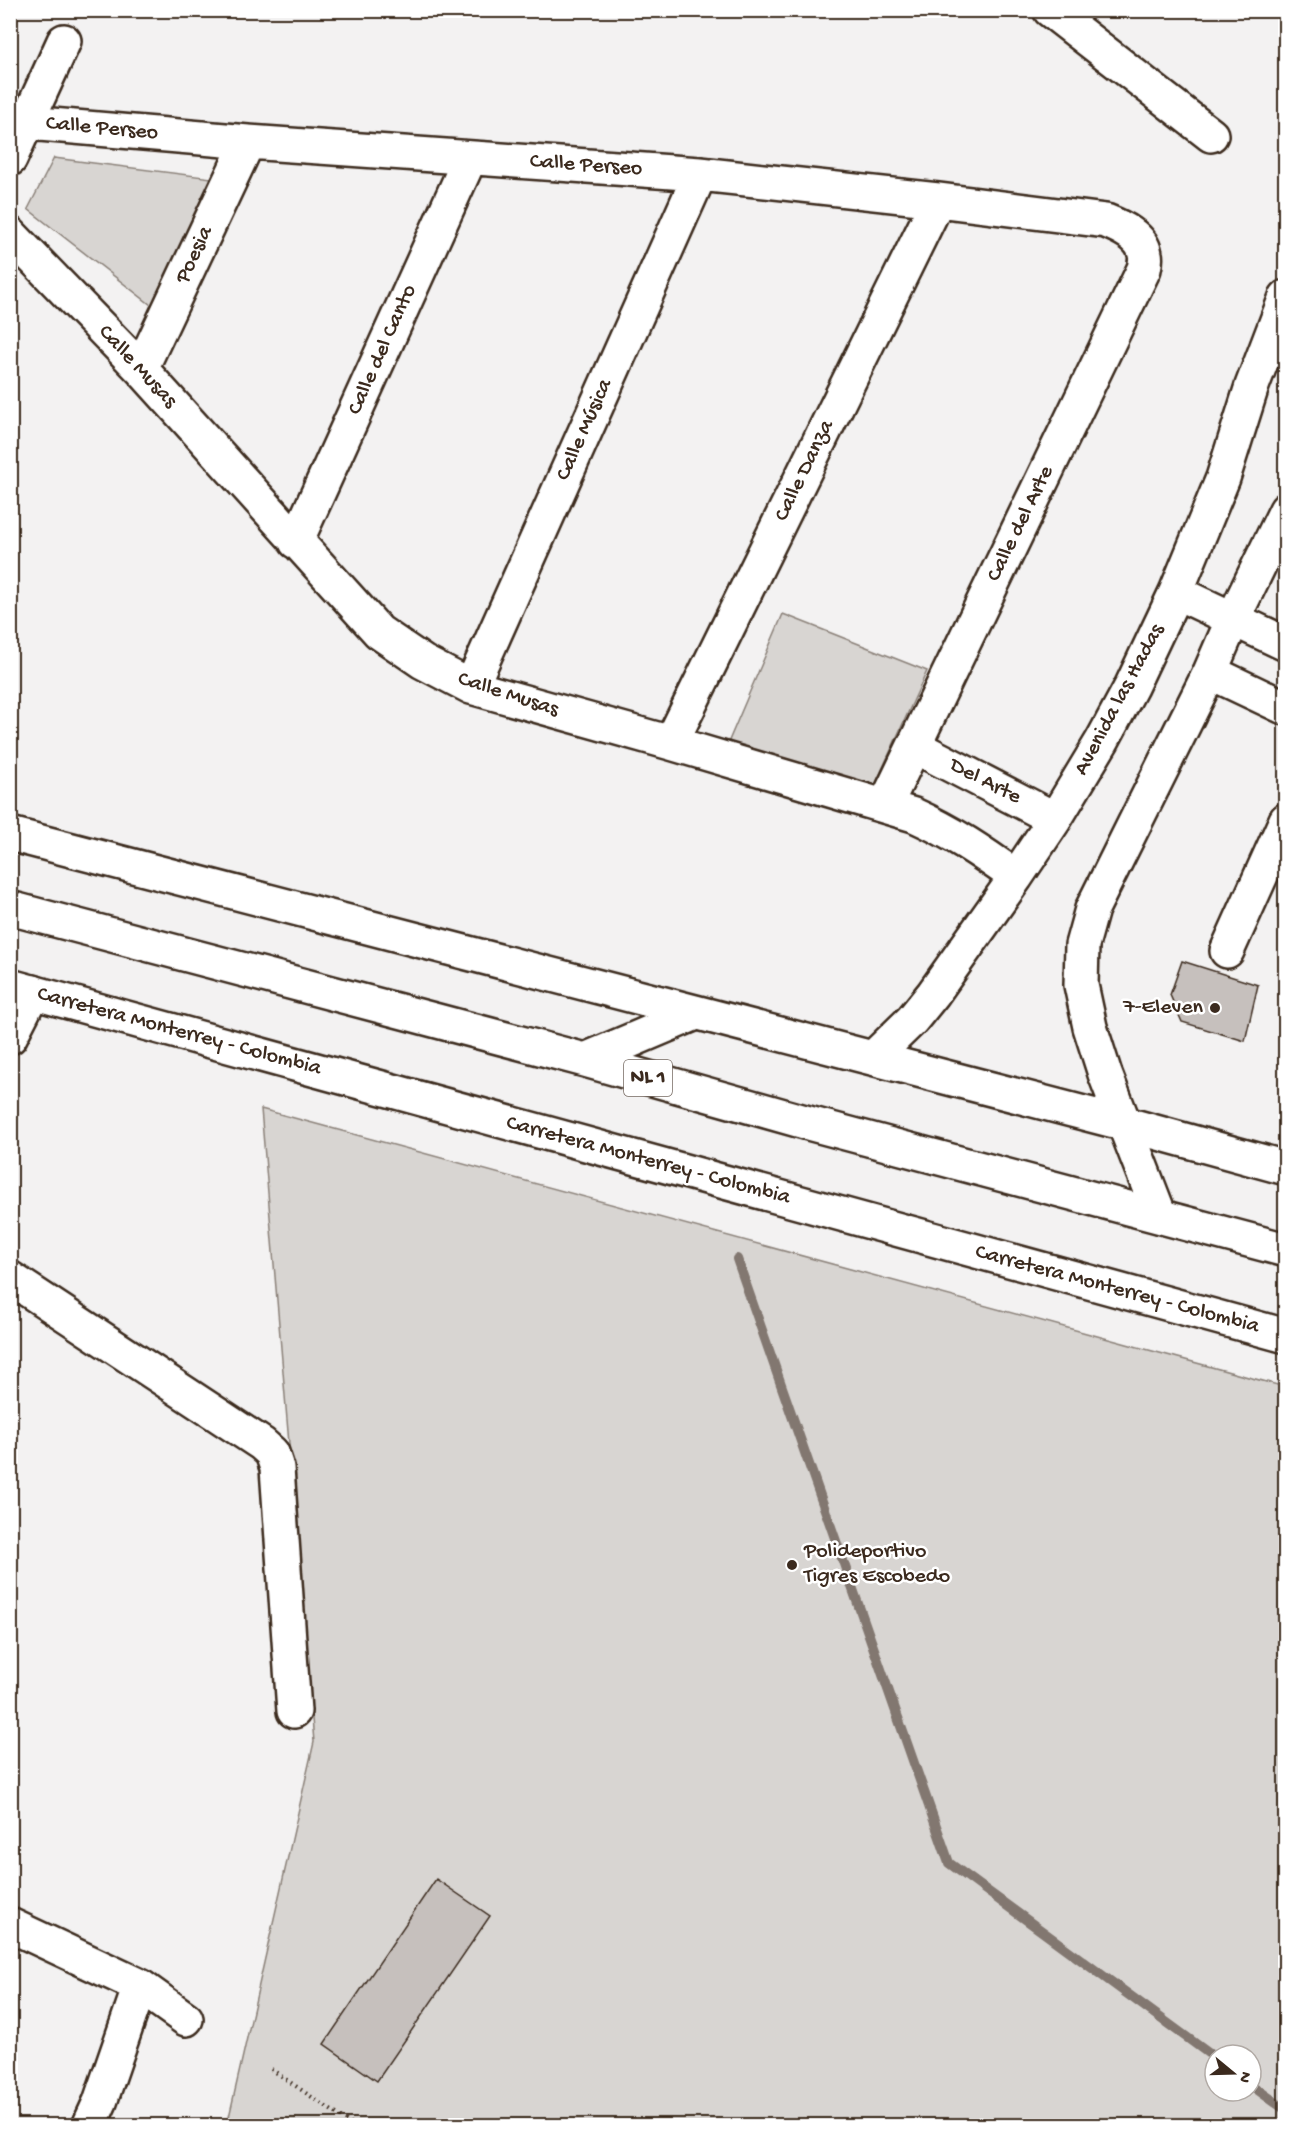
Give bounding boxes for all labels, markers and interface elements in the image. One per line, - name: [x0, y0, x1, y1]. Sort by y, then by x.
- street label: Calle Perseo: [45, 111, 159, 147]
- street label: Calle Perseo: [529, 149, 643, 183]
- street label: Poesia: [170, 222, 220, 289]
- street label: Calle del Canto: [343, 281, 423, 419]
- street label: Calle Musas: [92, 320, 183, 415]
- street label: Calle Música: [551, 374, 619, 485]
- street label: Calle Danza: [769, 415, 841, 526]
- street label: Calle del Arte: [982, 461, 1061, 586]
- street label: Avenida las Hadas: [1069, 619, 1171, 780]
- street label: Calle Musas: [454, 667, 563, 724]
- street label: Del Arte: [943, 752, 1026, 811]
- street label: Carretera Monterrey - Colombia: [34, 982, 325, 1083]
- place label: 7-Eleven: [1122, 995, 1204, 1021]
- marker: 7-Eleven: [1208, 1001, 1222, 1015]
- road number: NL 1: [624, 1060, 672, 1096]
- street label: Carretera Monterrey - Colombia: [503, 1111, 794, 1212]
- street label: Carretera Monterrey - Colombia: [972, 1240, 1263, 1341]
- place label: Polideportivo Tigres Escobedo: [802, 1539, 950, 1590]
- marker: Polideportivo Tigres Escobedo: [785, 1558, 799, 1572]
- north arrow: [1203, 2043, 1263, 2103]
- text: N: [1233, 2069, 1255, 2085]

